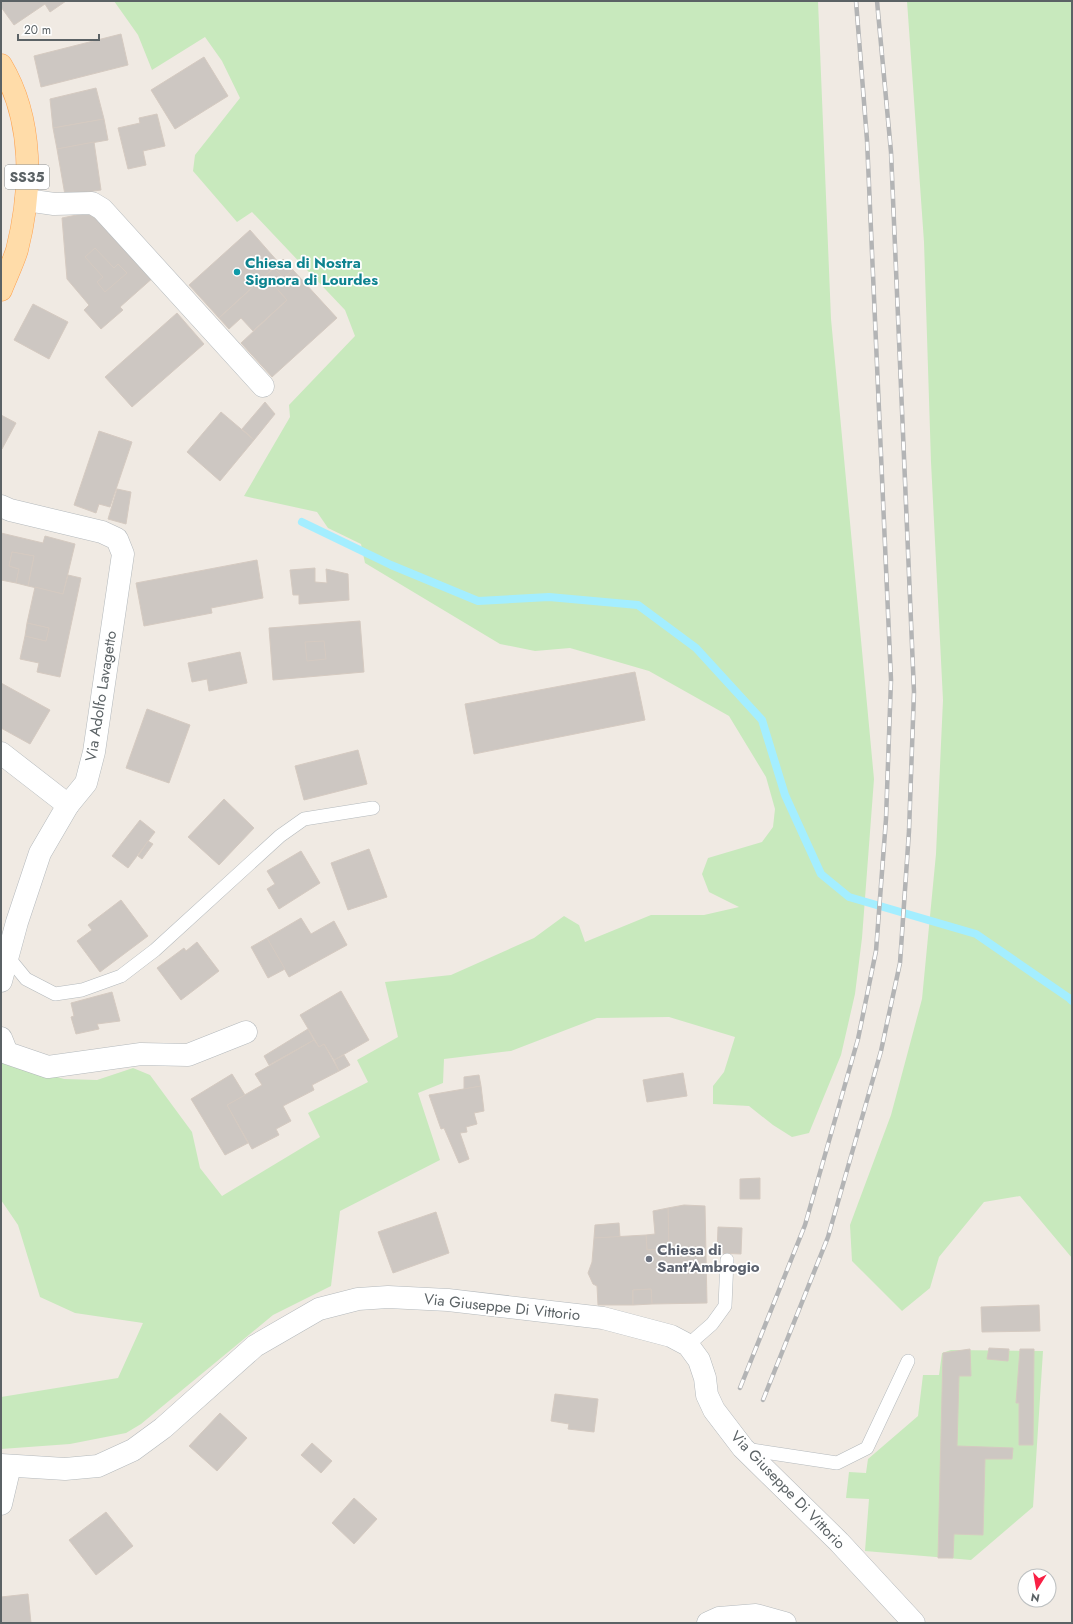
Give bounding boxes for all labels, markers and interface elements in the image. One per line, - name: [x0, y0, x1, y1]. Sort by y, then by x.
- scale bar: [18, 16, 99, 42]
- text: 20 m: [24, 21, 51, 39]
- road number: SS35: [5, 165, 49, 189]
- place label: Chiesa di Nostra Signora di Lourdes: [245, 252, 378, 291]
- marker: Chiesa di Nostra Signora di Lourdes: [232, 267, 242, 277]
- street label: Via Adolfo Lavagetto: [80, 629, 122, 763]
- place label: Chiesa di Sant'Ambrogio: [657, 1239, 760, 1278]
- marker: Chiesa di Sant'Ambrogio: [644, 1254, 654, 1264]
- street label: Via Giuseppe Di Vittorio: [423, 1288, 581, 1326]
- street label: Via Giuseppe Di Vittorio: [726, 1426, 850, 1554]
- north arrow: [1017, 1568, 1057, 1608]
- text: N: [1029, 1589, 1041, 1607]

